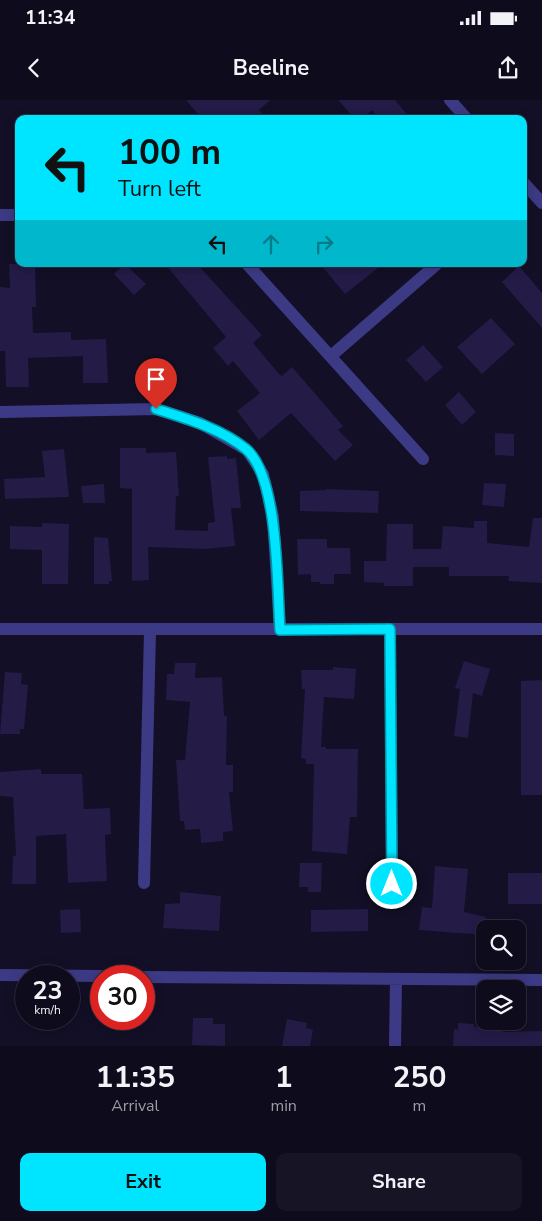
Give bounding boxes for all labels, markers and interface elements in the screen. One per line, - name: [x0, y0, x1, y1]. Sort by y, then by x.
- text: 11:34: [25, 5, 75, 31]
- text: Beeline: [233, 53, 309, 83]
- icon: back: [20, 54, 48, 82]
- icon: share: [494, 54, 522, 82]
- text: 100 m: [118, 129, 221, 176]
- icon: left: [35, 135, 100, 200]
- text: Turn left: [118, 174, 201, 204]
- icon: left: [204, 230, 232, 258]
- icon: ahead: [257, 230, 285, 258]
- icon: right: [310, 230, 338, 258]
- pin: [135, 358, 177, 409]
- icon: arrive: [142, 365, 170, 393]
- position arrow: [365, 857, 417, 909]
- map controls: [476, 920, 526, 1030]
- button: search: [476, 920, 526, 970]
- speed limit sign: 30: [90, 965, 155, 1030]
- text: 23: [32, 974, 63, 1008]
- button: layers: [476, 980, 526, 1030]
- text: km/h: [34, 1002, 61, 1018]
- text: 11:35: [96, 1057, 175, 1098]
- text: 1: [275, 1057, 293, 1098]
- text: 250: [392, 1057, 446, 1098]
- text: Arrival: [111, 1095, 159, 1117]
- text: min: [270, 1095, 297, 1117]
- text: m: [413, 1095, 426, 1117]
- button: Exit: [20, 1153, 266, 1211]
- button: Share: [276, 1153, 522, 1211]

